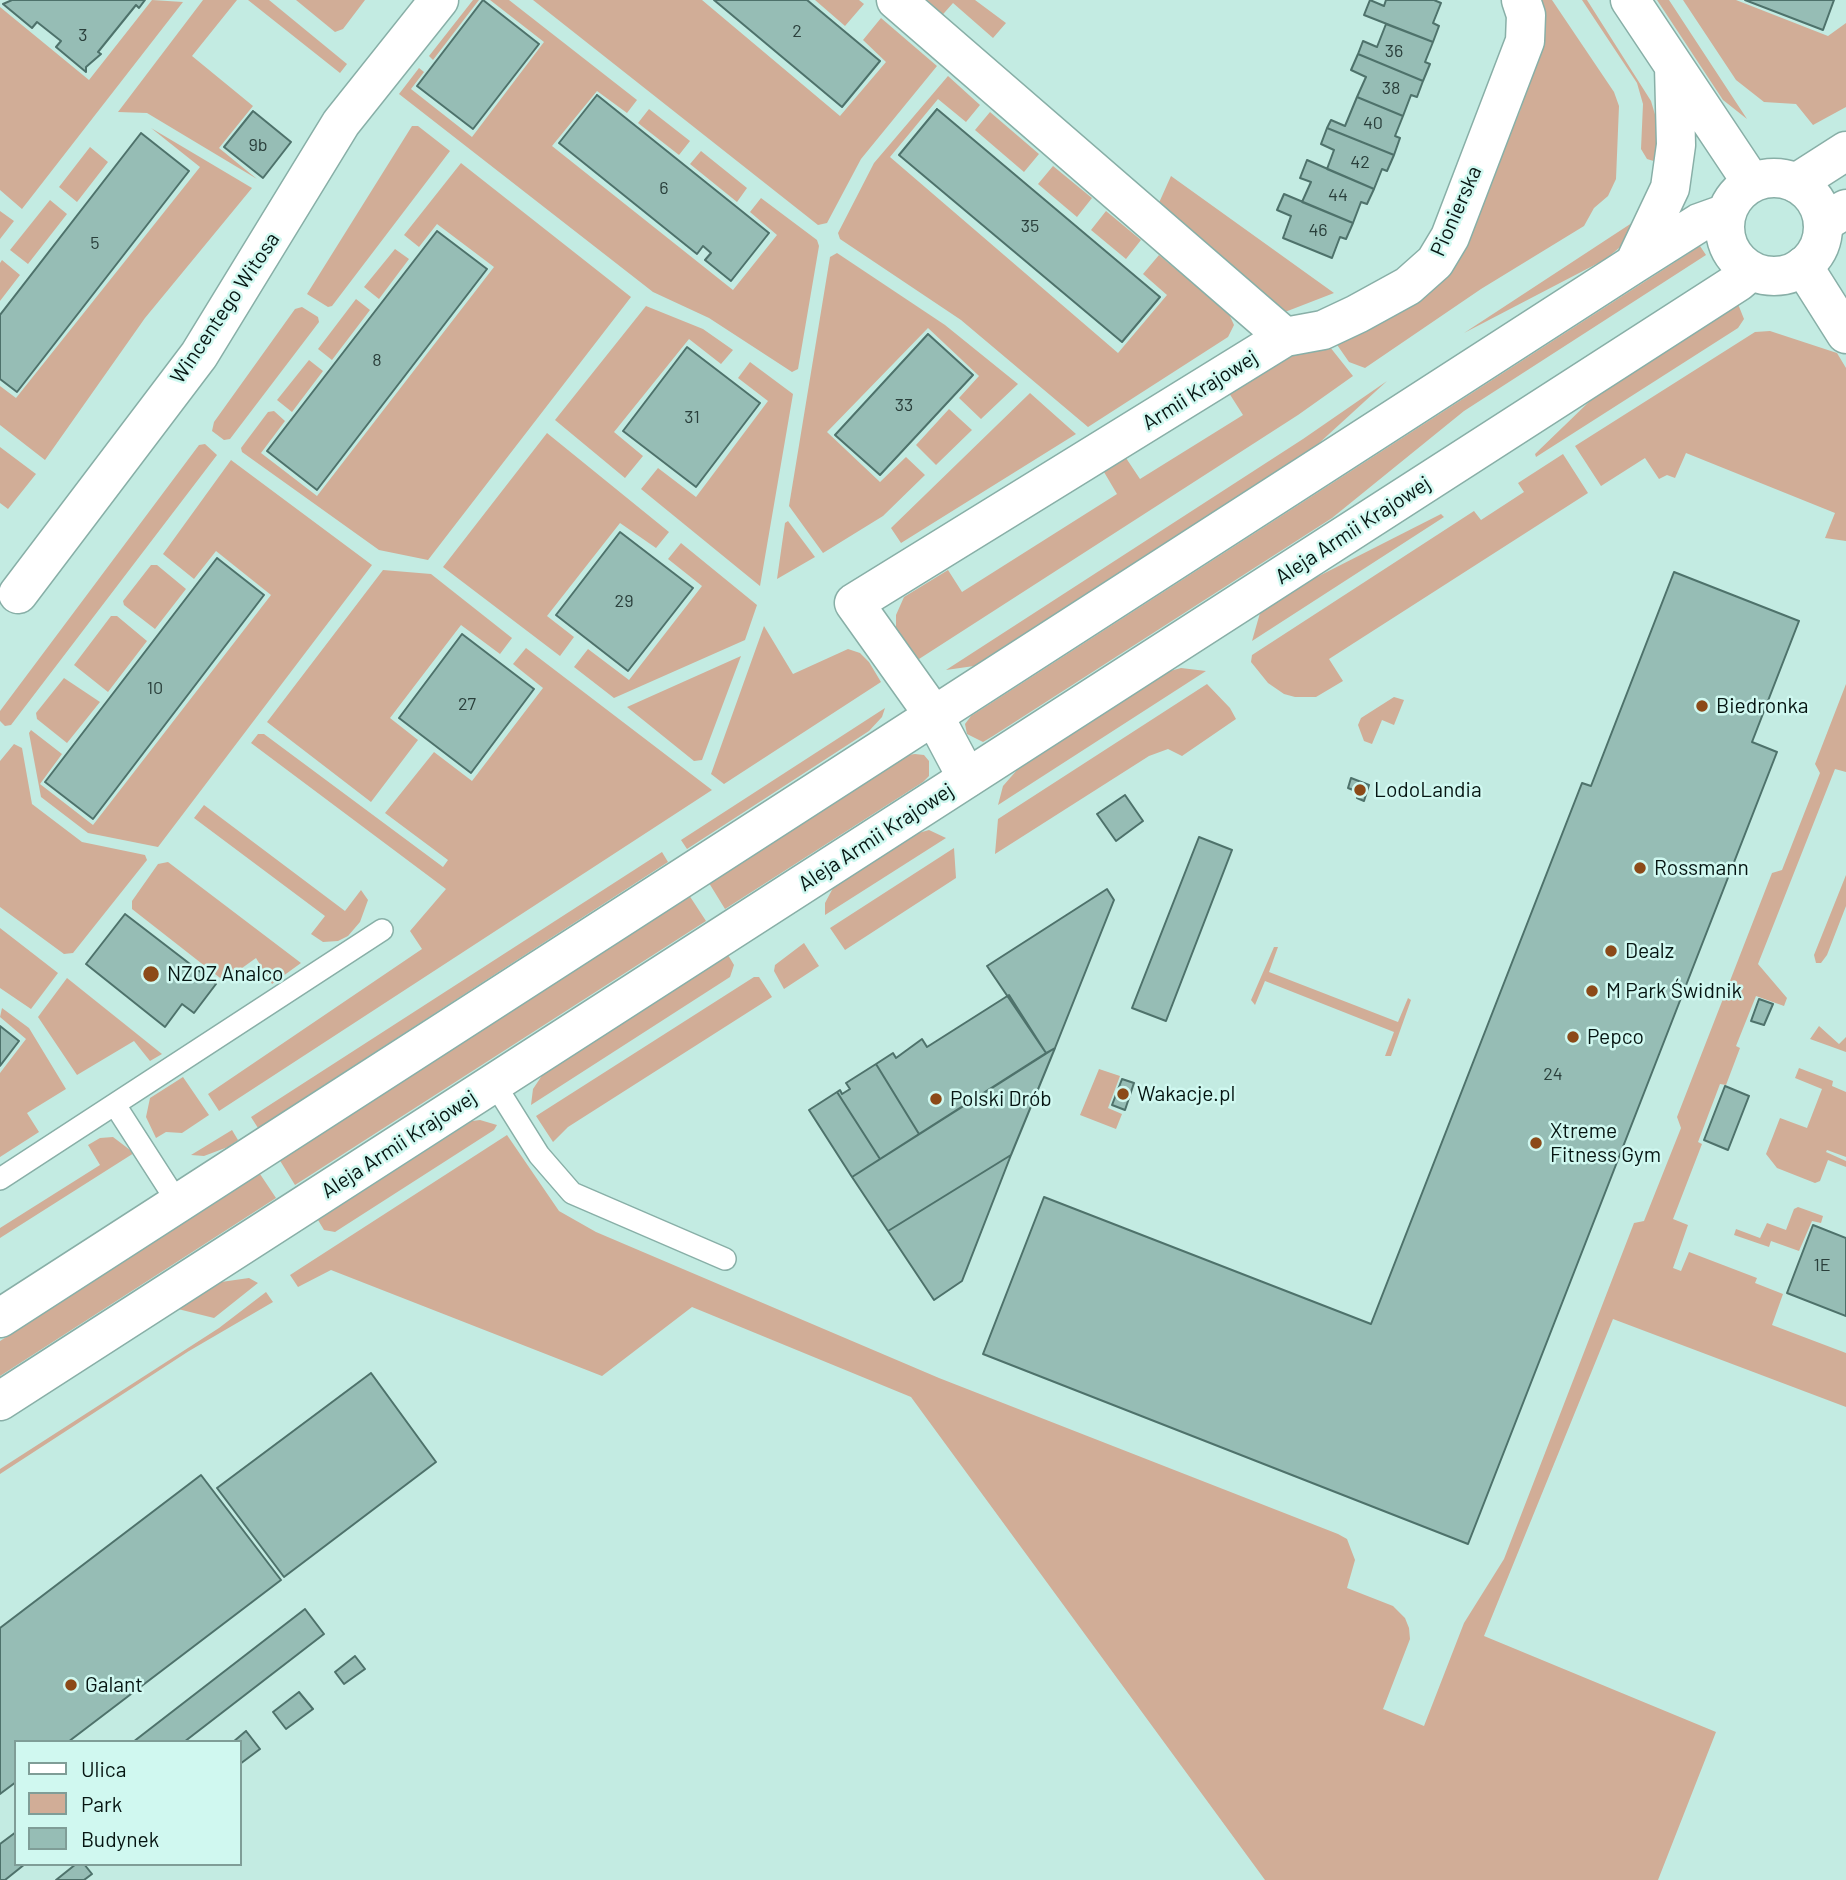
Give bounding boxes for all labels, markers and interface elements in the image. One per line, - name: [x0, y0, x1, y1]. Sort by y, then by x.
- house number: 2: [792, 20, 802, 42]
- house number: 3: [78, 24, 88, 46]
- house number: 36: [1385, 40, 1403, 62]
- house number: 38: [1382, 77, 1400, 99]
- house number: 40: [1363, 112, 1383, 134]
- house number: 9b: [248, 134, 268, 156]
- house number: 42: [1350, 151, 1370, 173]
- street label: Pionierska: [1425, 162, 1487, 260]
- house number: 6: [659, 177, 669, 199]
- house number: 44: [1328, 184, 1348, 206]
- house number: 35: [1021, 215, 1039, 237]
- house number: 46: [1308, 219, 1328, 241]
- street label: Wincentego Witosa: [165, 228, 285, 388]
- house number: 5: [90, 232, 100, 254]
- street label: Armii Krajowej: [1138, 345, 1262, 435]
- house number: 8: [372, 349, 382, 371]
- house number: 33: [895, 394, 913, 416]
- house number: 31: [684, 406, 700, 428]
- street label: Aleja Armii Krajowej: [1271, 470, 1435, 590]
- house number: 29: [614, 590, 634, 612]
- house number: 10: [147, 677, 163, 699]
- house number: 27: [458, 693, 476, 715]
- place label: Biedronka: [1716, 693, 1809, 719]
- marker: Biedronka: [1694, 698, 1710, 714]
- street label: Aleja Armii Krajowej: [794, 777, 958, 897]
- place label: LodoLandia: [1374, 777, 1482, 803]
- marker: LodoLandia: [1352, 782, 1368, 798]
- place label: Rossmann: [1654, 855, 1749, 881]
- marker: Rossmann: [1632, 860, 1648, 876]
- place label: Dealz: [1625, 938, 1674, 964]
- marker: Dealz: [1603, 943, 1619, 959]
- place label: NZOZ Analco: [167, 961, 283, 987]
- marker: NZOZ Analco: [141, 964, 161, 984]
- place label: M Park Świdnik: [1606, 978, 1742, 1004]
- marker: M Park Świdnik: [1584, 983, 1600, 999]
- place label: Pepco: [1587, 1024, 1644, 1050]
- marker: Pepco: [1565, 1029, 1581, 1045]
- house number: 24: [1543, 1063, 1563, 1085]
- place label: Wakacje.pl: [1137, 1081, 1235, 1107]
- street label: Aleja Armii Krajowej: [317, 1084, 481, 1204]
- place label: Polski Drób: [950, 1086, 1052, 1112]
- marker: Wakacje.pl: [1115, 1086, 1131, 1102]
- marker: Polski Drób: [928, 1091, 944, 1107]
- place label: Xtreme Fitness Gym: [1550, 1118, 1661, 1168]
- marker: Xtreme Fitness Gym: [1528, 1135, 1544, 1151]
- house number: 1E: [1813, 1254, 1831, 1276]
- place label: Galant: [85, 1672, 143, 1698]
- marker: Galant: [63, 1677, 79, 1693]
- legend: [14, 1740, 242, 1866]
- text: Ulica: [81, 1756, 126, 1781]
- text: Park: [81, 1791, 122, 1816]
- text: Budynek: [81, 1826, 159, 1851]

